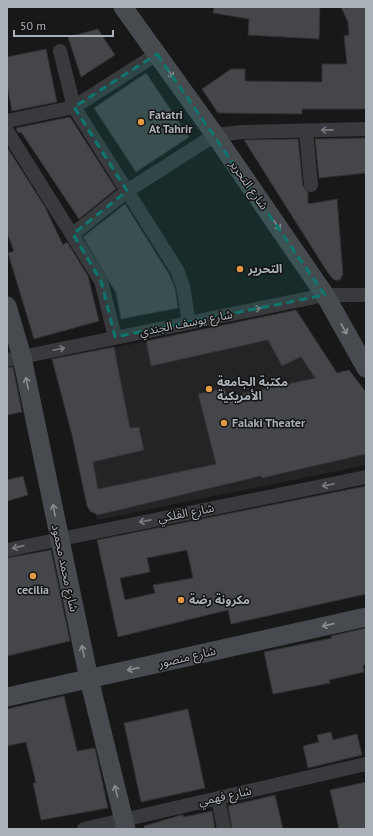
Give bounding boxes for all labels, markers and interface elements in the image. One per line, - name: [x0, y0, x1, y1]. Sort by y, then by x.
- scale bar: [14, 12, 113, 38]
- text: 50 m: [20, 18, 46, 33]
- one-way arrow: [166, 67, 174, 78]
- place label: Fatatri At Tahrir: [149, 107, 193, 136]
- marker: Fatatri At Tahrir: [136, 117, 146, 127]
- one-way arrow: [321, 126, 334, 134]
- street label: شارع التحرير: [225, 156, 272, 214]
- one-way arrow: [273, 219, 281, 230]
- place label: التحرير: [247, 261, 282, 276]
- marker: التحرير: [235, 264, 245, 274]
- one-way arrow: [248, 305, 261, 313]
- street label: شارع يوسف الجندي: [138, 306, 234, 342]
- one-way arrow: [341, 323, 349, 335]
- one-way arrow: [52, 345, 65, 353]
- place label: مكتبة الجامعة الأمريكية: [217, 374, 288, 403]
- one-way arrow: [23, 377, 31, 390]
- marker: مكتبة الجامعة الأمريكية: [204, 384, 214, 394]
- place label: Falaki Theater: [232, 415, 306, 430]
- marker: Falaki Theater: [219, 418, 229, 428]
- one-way arrow: [322, 481, 335, 489]
- street label: شارع الفلكي: [156, 500, 216, 528]
- one-way arrow: [49, 504, 57, 517]
- one-way arrow: [139, 517, 152, 525]
- street label: شارع محمد محمود: [47, 523, 82, 614]
- one-way arrow: [12, 544, 25, 552]
- marker: cecilia: [28, 571, 38, 581]
- place label: cecilia: [17, 582, 49, 597]
- place label: مكرونة رضة: [189, 592, 250, 607]
- marker: مكرونة رضة: [176, 595, 186, 605]
- one-way arrow: [322, 622, 335, 630]
- street label: شارع منصور: [156, 643, 218, 673]
- one-way arrow: [78, 645, 86, 658]
- one-way arrow: [127, 666, 140, 674]
- street label: شارع فهمي: [197, 783, 253, 811]
- one-way arrow: [112, 785, 120, 798]

